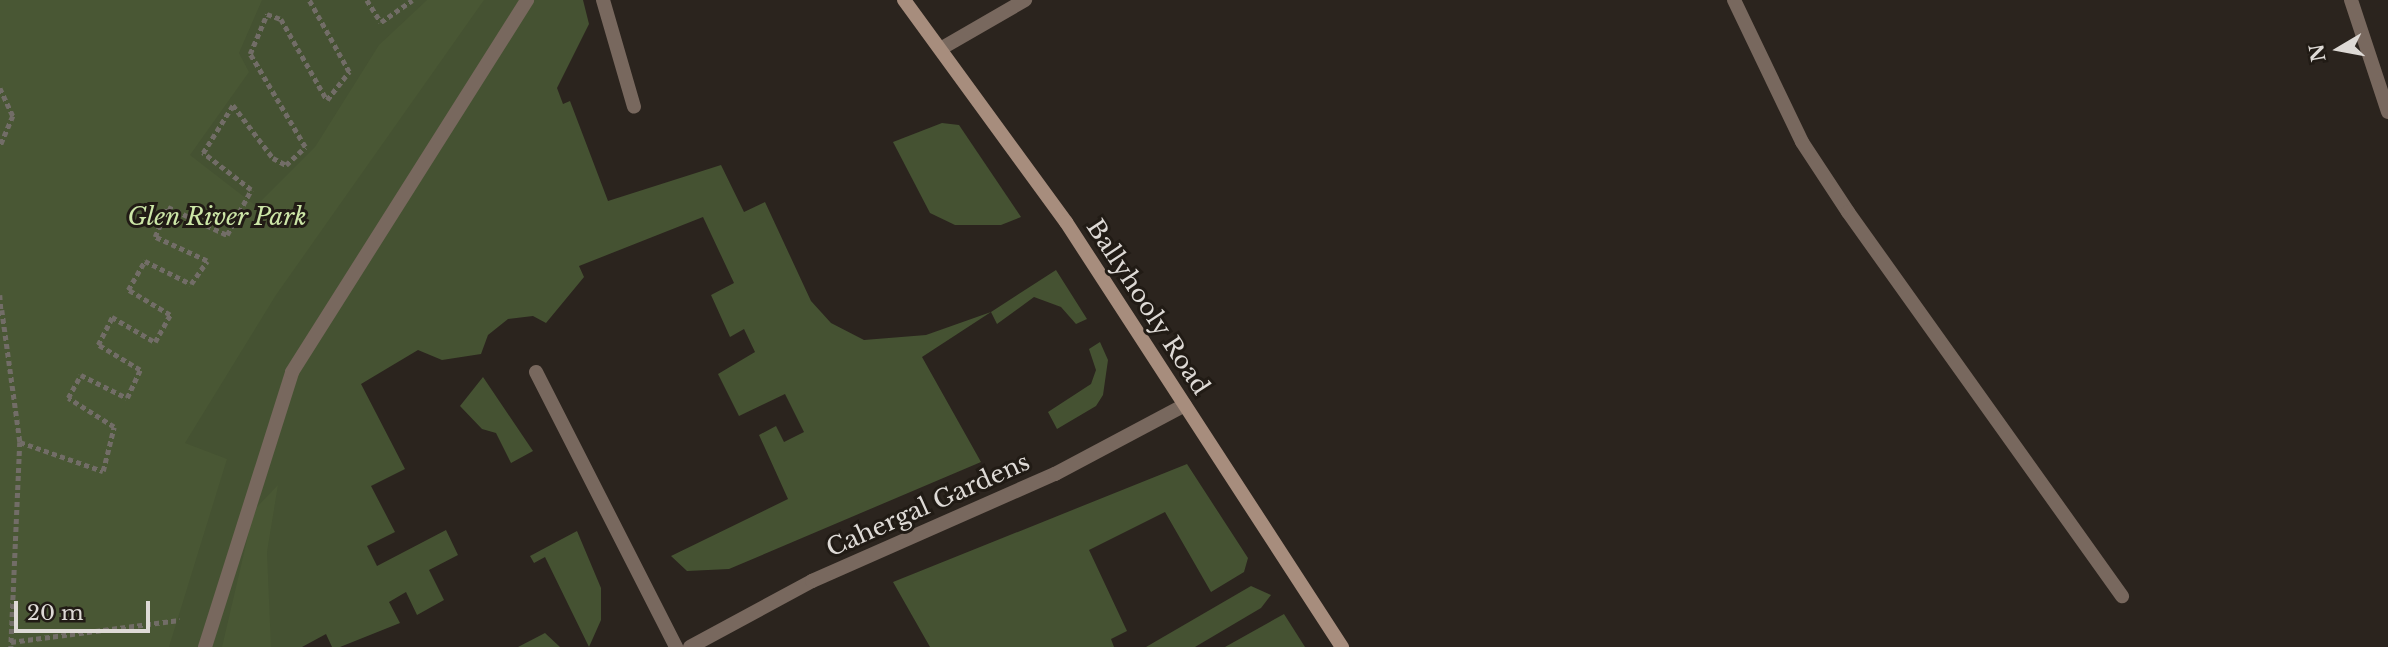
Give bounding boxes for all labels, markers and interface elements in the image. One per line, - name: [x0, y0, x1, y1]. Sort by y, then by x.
- north arrow: [2304, 14, 2374, 84]
- text: N: [2305, 42, 2331, 64]
- park label: Glen River Park: [127, 203, 307, 231]
- street label: Ballyhooly Road: [1080, 214, 1216, 400]
- street label: Cahergal Gardens: [822, 447, 1034, 563]
- scale bar: [18, 588, 154, 632]
- text: 20 m: [27, 600, 84, 626]

